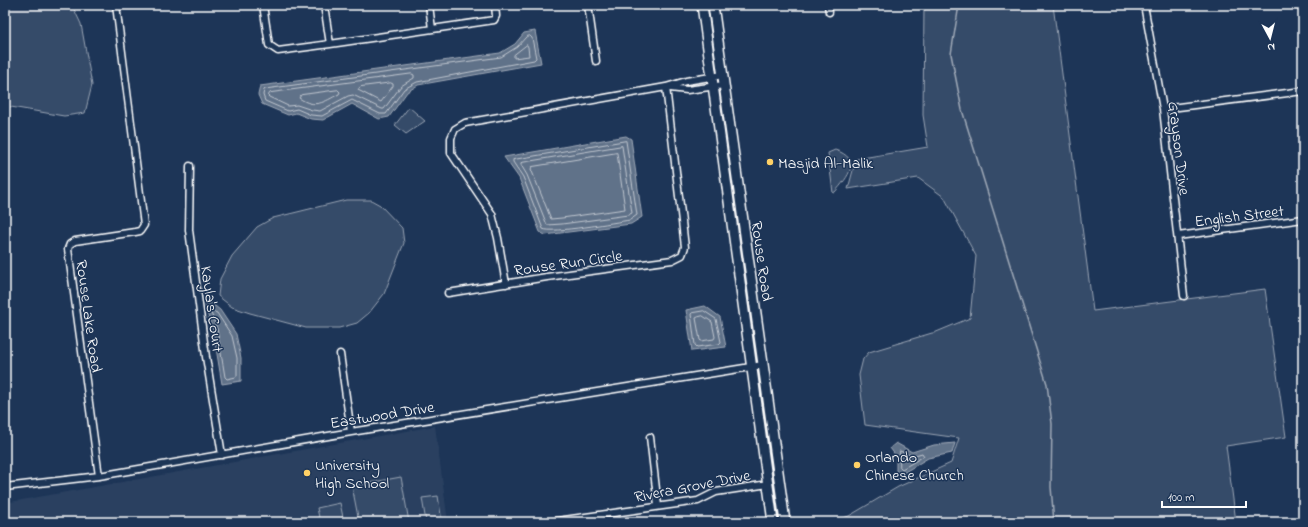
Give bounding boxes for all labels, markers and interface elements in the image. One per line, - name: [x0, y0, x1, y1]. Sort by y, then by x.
- north arrow: [1250, 18, 1290, 58]
- text: N: [1266, 39, 1276, 55]
- street label: Grayson Drive: [1160, 100, 1196, 197]
- place label: Masjid Al-Malik: [778, 152, 874, 176]
- marker: Masjid Al-Malik: [765, 157, 775, 167]
- street label: English Street: [1193, 200, 1286, 234]
- street label: Rouse Road: [744, 220, 778, 303]
- street label: Rouse Run Circle: [513, 244, 625, 283]
- street label: Rouse Lake Road: [68, 259, 108, 374]
- street label: Kayla's Court: [193, 265, 229, 355]
- street label: Eastwood Drive: [328, 396, 437, 436]
- place label: Orlando Chinese Church: [865, 446, 964, 488]
- place label: University High School: [315, 454, 389, 496]
- marker: Orlando Chinese Church: [852, 460, 862, 470]
- street label: Rivera Grove Drive: [632, 464, 753, 510]
- marker: University High School: [302, 468, 312, 478]
- scale bar: [1162, 483, 1246, 509]
- text: 100 m: [1168, 489, 1195, 507]

